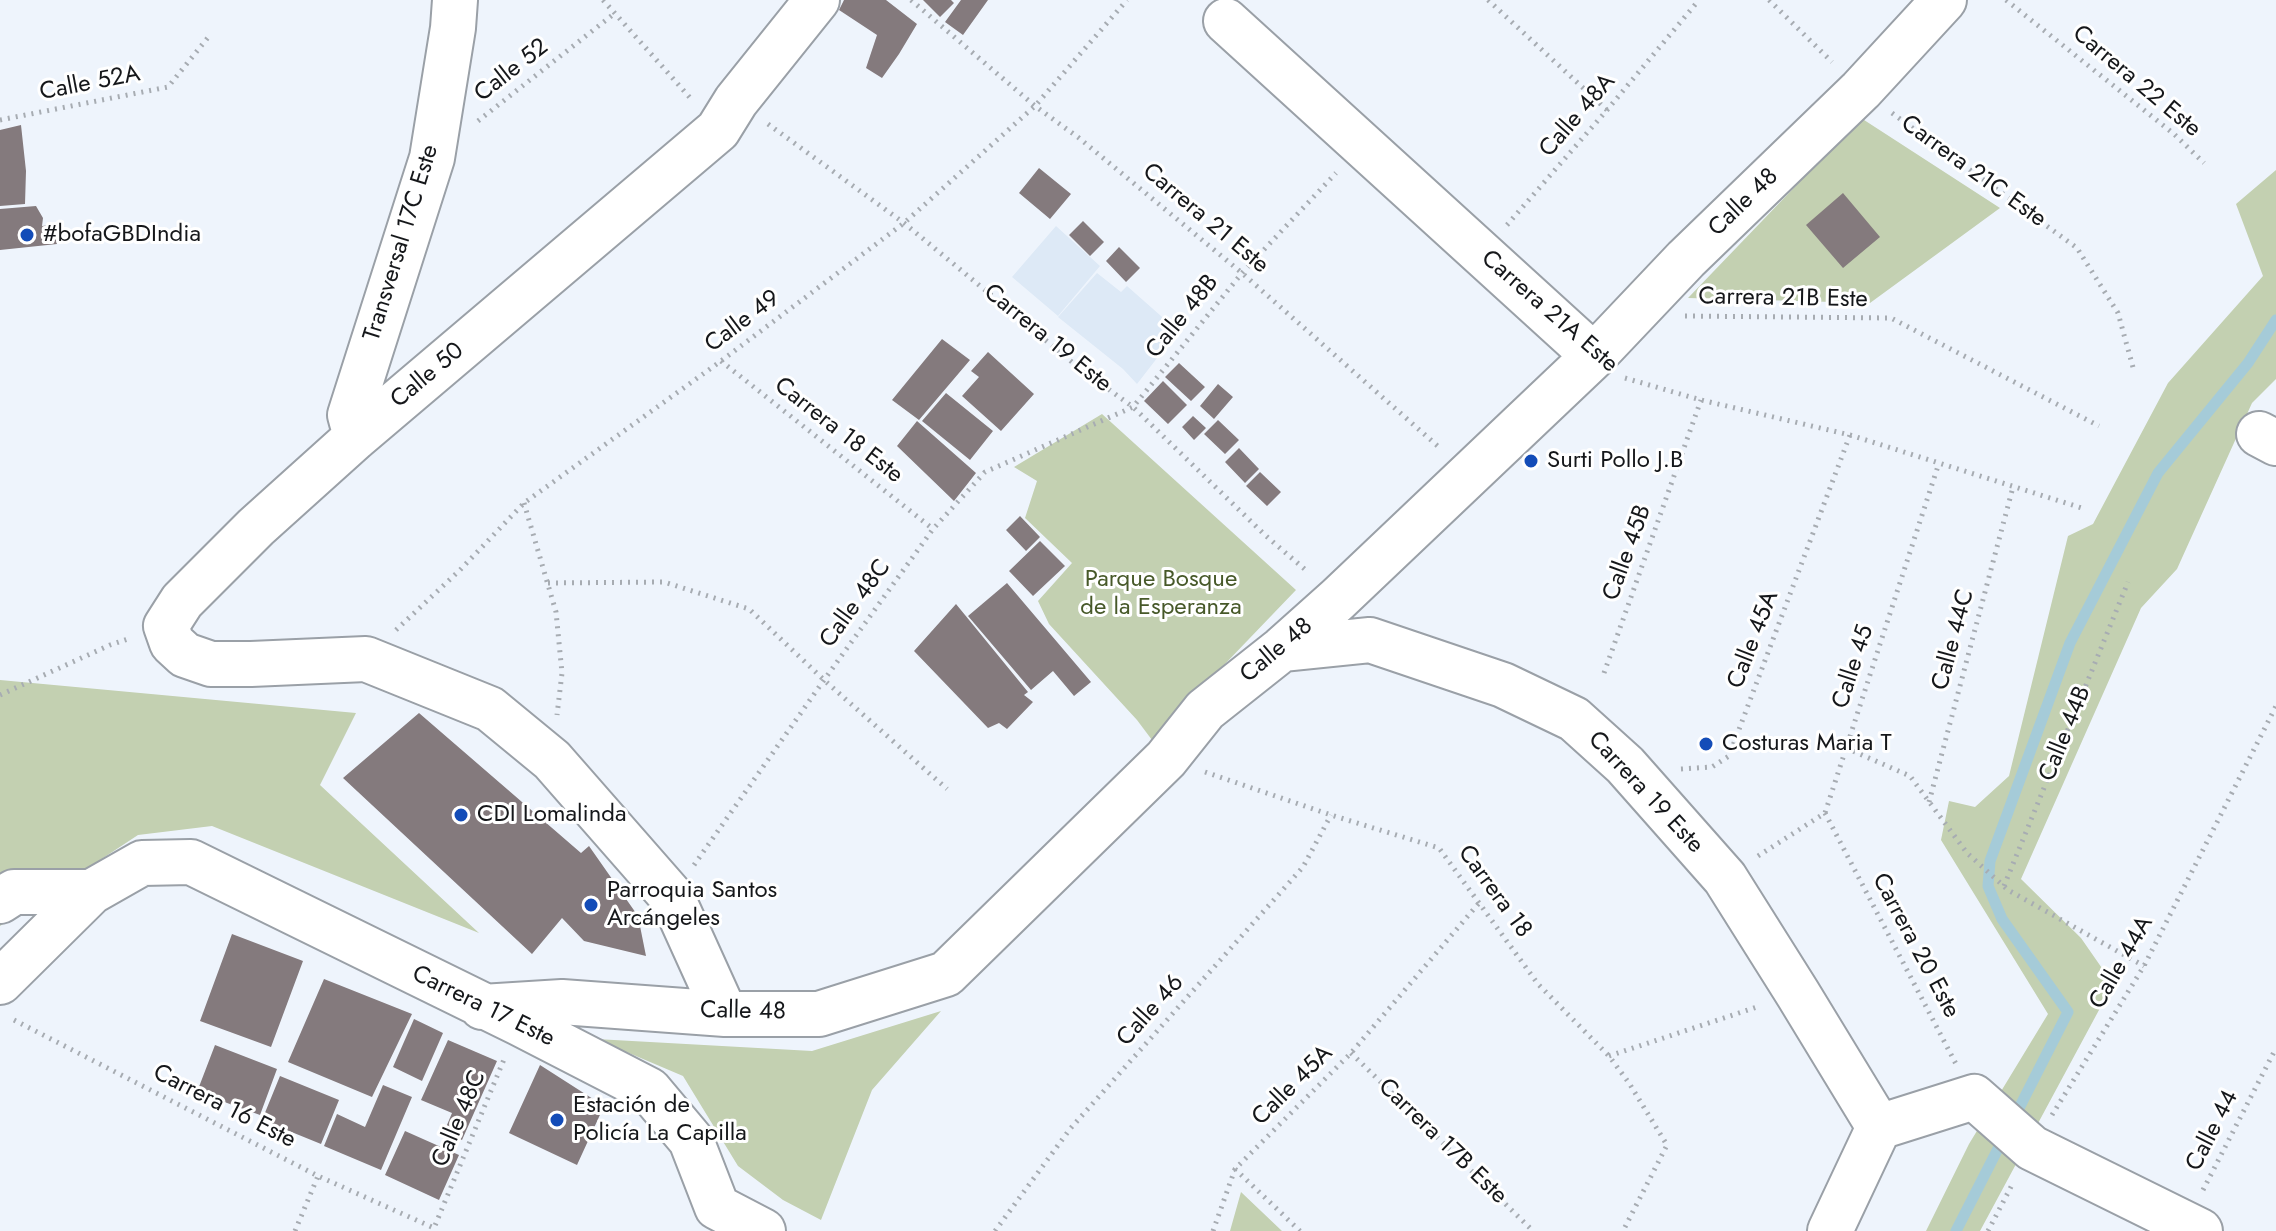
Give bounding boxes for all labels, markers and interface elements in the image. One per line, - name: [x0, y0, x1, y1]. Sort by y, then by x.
- street label: Carrera 22 Este: [2066, 20, 2206, 144]
- street label: Calle 52: [469, 33, 555, 109]
- street label: Calle 52A: [37, 60, 143, 108]
- street label: Calle 48A: [1534, 68, 1622, 164]
- street label: Carrera 21C Este: [1895, 110, 2051, 234]
- street label: Transversal 17C Este: [358, 141, 446, 345]
- street label: Carrera 21 Este: [1136, 158, 1274, 280]
- street label: Calle 48: [1703, 163, 1785, 243]
- place label: #bofaGBDIndia: [43, 221, 201, 249]
- marker: #bofaGBDIndia: [18, 226, 36, 244]
- street label: Carrera 21A Este: [1475, 245, 1623, 379]
- street label: Calle 48B: [1141, 269, 1225, 365]
- street label: Carrera 19 Este: [977, 279, 1117, 399]
- street label: Carrera 21B Este: [1698, 283, 1868, 315]
- street label: Calle 49: [700, 285, 786, 359]
- street label: Calle 50: [386, 337, 470, 415]
- street label: Carrera 18 Este: [768, 372, 908, 490]
- place label: Surti Pollo J.B: [1547, 447, 1683, 475]
- marker: Surti Pollo J.B: [1522, 452, 1540, 470]
- street label: Calle 45B: [1597, 501, 1659, 605]
- street label: Calle 48C: [814, 554, 898, 654]
- park label: Parque Bosque de la Esperanza: [1080, 566, 1242, 622]
- street label: Calle 45A: [1722, 587, 1786, 693]
- street label: Calle 44C: [1927, 587, 1981, 693]
- street label: Calle 48: [1235, 612, 1319, 690]
- street label: Calle 45: [1827, 622, 1881, 712]
- street label: Calle 44B: [2034, 682, 2098, 786]
- street label: Carrera 19 Este: [1581, 726, 1709, 860]
- place label: Costuras Maria T: [1722, 730, 1892, 758]
- marker: Costuras Maria T: [1697, 735, 1715, 753]
- place label: CDI Lomalinda: [477, 801, 627, 829]
- marker: CDI Lomalinda: [452, 806, 470, 824]
- street label: Carrera 18: [1451, 840, 1537, 944]
- street label: Carrera 20 Este: [1865, 869, 1965, 1023]
- place label: Parroquia Santos Arcángeles: [607, 877, 777, 933]
- marker: Parroquia Santos Arcángeles: [582, 896, 600, 914]
- street label: Calle 44A: [2084, 911, 2160, 1015]
- street label: Carrera 17 Este: [407, 960, 559, 1054]
- street label: Calle 46: [1111, 969, 1191, 1053]
- street label: Calle 48: [700, 997, 786, 1027]
- street label: Calle 45A: [1247, 1040, 1339, 1132]
- street label: Carrera 16 Este: [148, 1059, 300, 1155]
- street label: Calle 48C: [427, 1066, 493, 1172]
- street label: Carrera 17B Este: [1371, 1073, 1513, 1211]
- street label: Calle 44: [2181, 1086, 2245, 1176]
- place label: Estación de Policía La Capilla: [573, 1092, 747, 1148]
- marker: Estación de Policía La Capilla: [548, 1111, 566, 1129]

